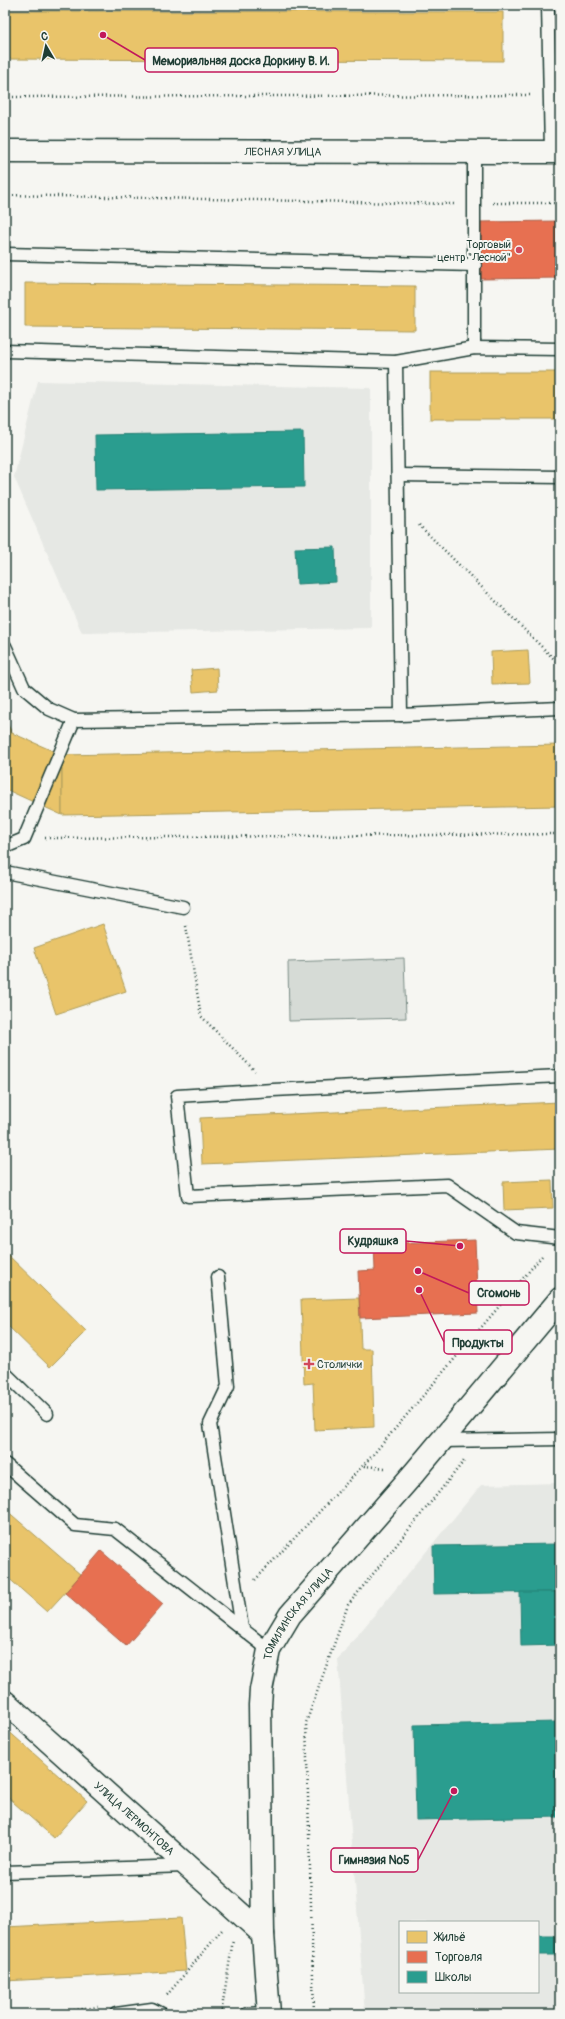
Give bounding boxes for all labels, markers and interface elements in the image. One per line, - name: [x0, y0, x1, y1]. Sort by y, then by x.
- north arrow: [26, 26, 66, 66]
- text: С: [40, 30, 49, 44]
- callout: Мемориальная доска Доркину В. И.: [145, 48, 338, 72]
- text: Мемориальная доска Доркину В. И.: [152, 54, 330, 69]
- street label: ЛЕСНАЯ УЛИЦА: [244, 145, 321, 158]
- place label: Торговый центр "Лесной": [437, 238, 511, 264]
- marker: Торговый центр "Лесной": [514, 245, 524, 255]
- callout: Кудряшка: [340, 1229, 406, 1253]
- text: Кудряшка: [348, 1234, 399, 1249]
- callout: Сгомонь: [469, 1281, 529, 1305]
- text: Сгомонь: [477, 1286, 521, 1301]
- callout: Продукты: [444, 1330, 512, 1354]
- text: Продукты: [452, 1336, 504, 1351]
- place label: Столички: [317, 1358, 362, 1371]
- marker: Столички: [304, 1359, 314, 1369]
- street label: ТОМИЛИНСКАЯ УЛИЦА: [261, 1565, 335, 1661]
- street label: УЛИЦА ЛЕРМОНТОВА: [92, 1779, 177, 1858]
- callout: Гимназия №5: [331, 1848, 418, 1872]
- text: Гимназия №5: [339, 1853, 410, 1868]
- legend: [399, 1921, 539, 1993]
- text: Жильё: [433, 1930, 466, 1945]
- text: Торговля: [435, 1950, 483, 1965]
- text: Школы: [435, 1970, 472, 1985]

